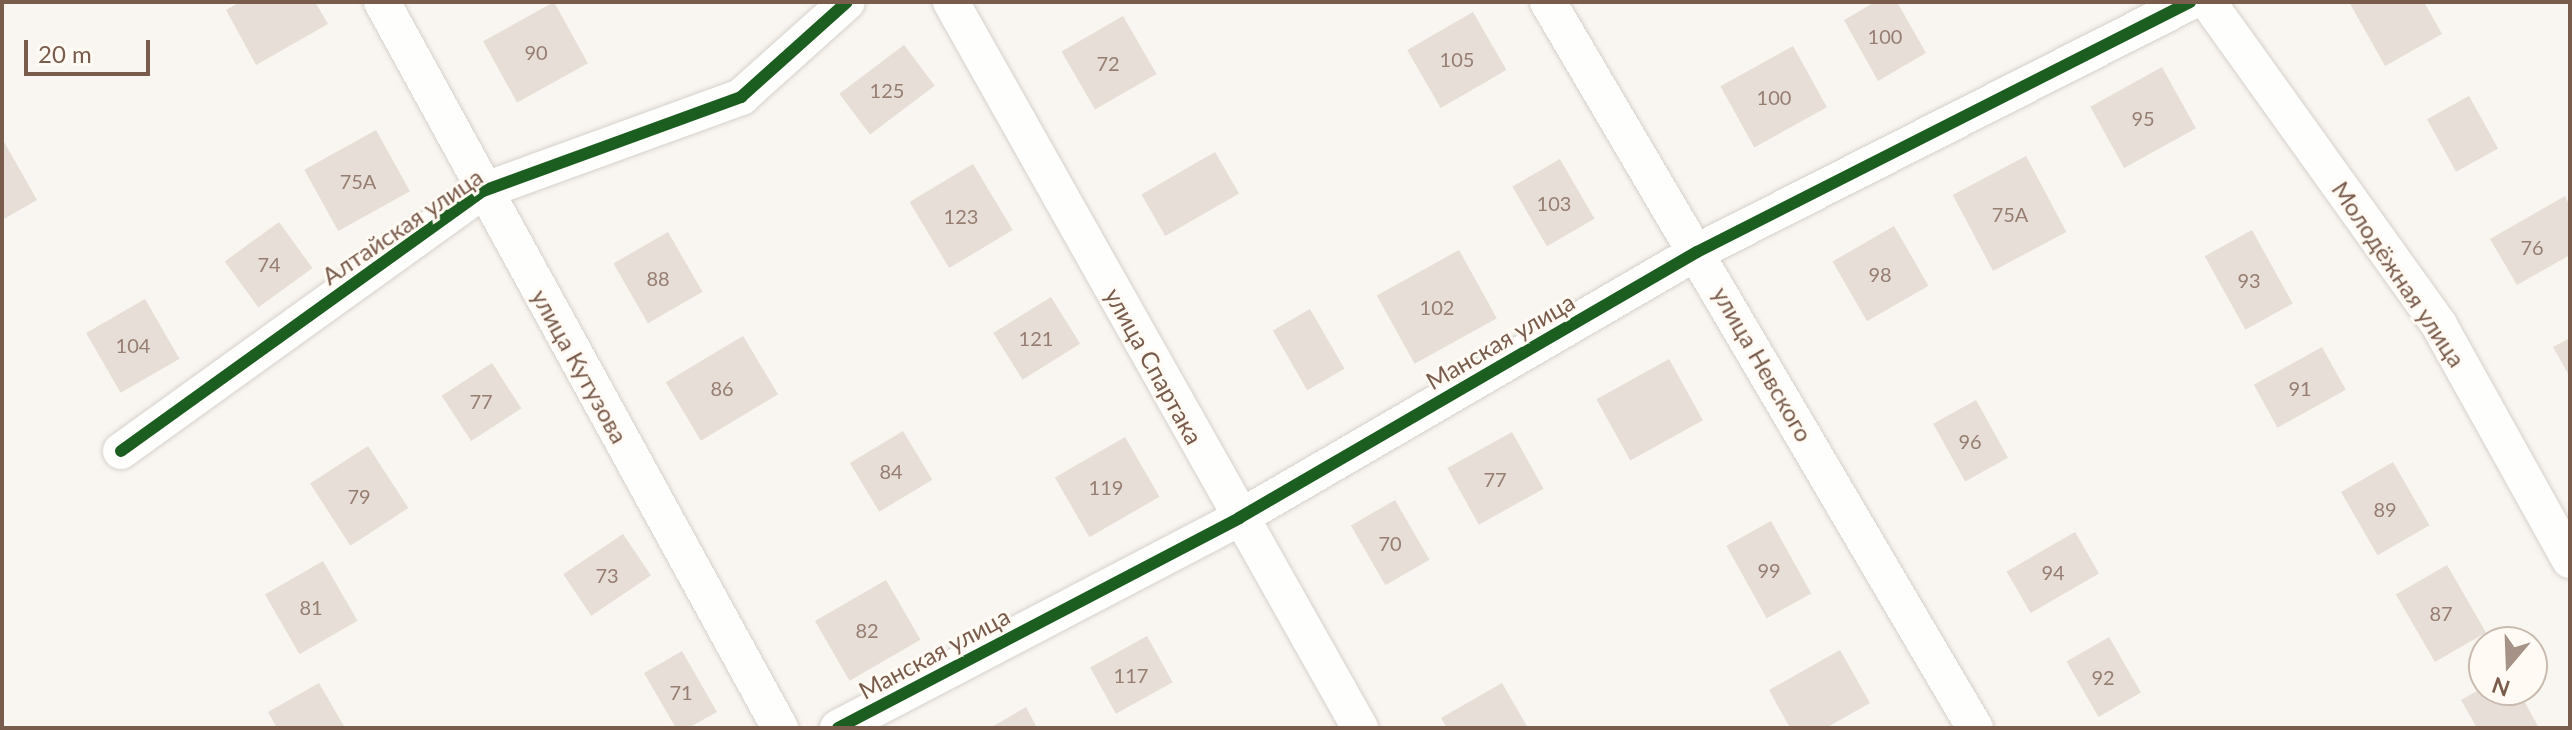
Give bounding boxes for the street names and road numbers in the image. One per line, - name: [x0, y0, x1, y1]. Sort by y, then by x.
- street label: Алтайская улица: [316, 162, 488, 290]
- street label: Молодёжная улица: [2326, 176, 2472, 372]
- street label: улица Невского: [1707, 281, 1819, 447]
- street label: улица Спартака: [1099, 283, 1209, 449]
- street label: улица Кутузова: [526, 284, 634, 448]
- street label: Манская улица: [1421, 287, 1579, 395]
- street label: Манская улица: [854, 601, 1014, 705]

